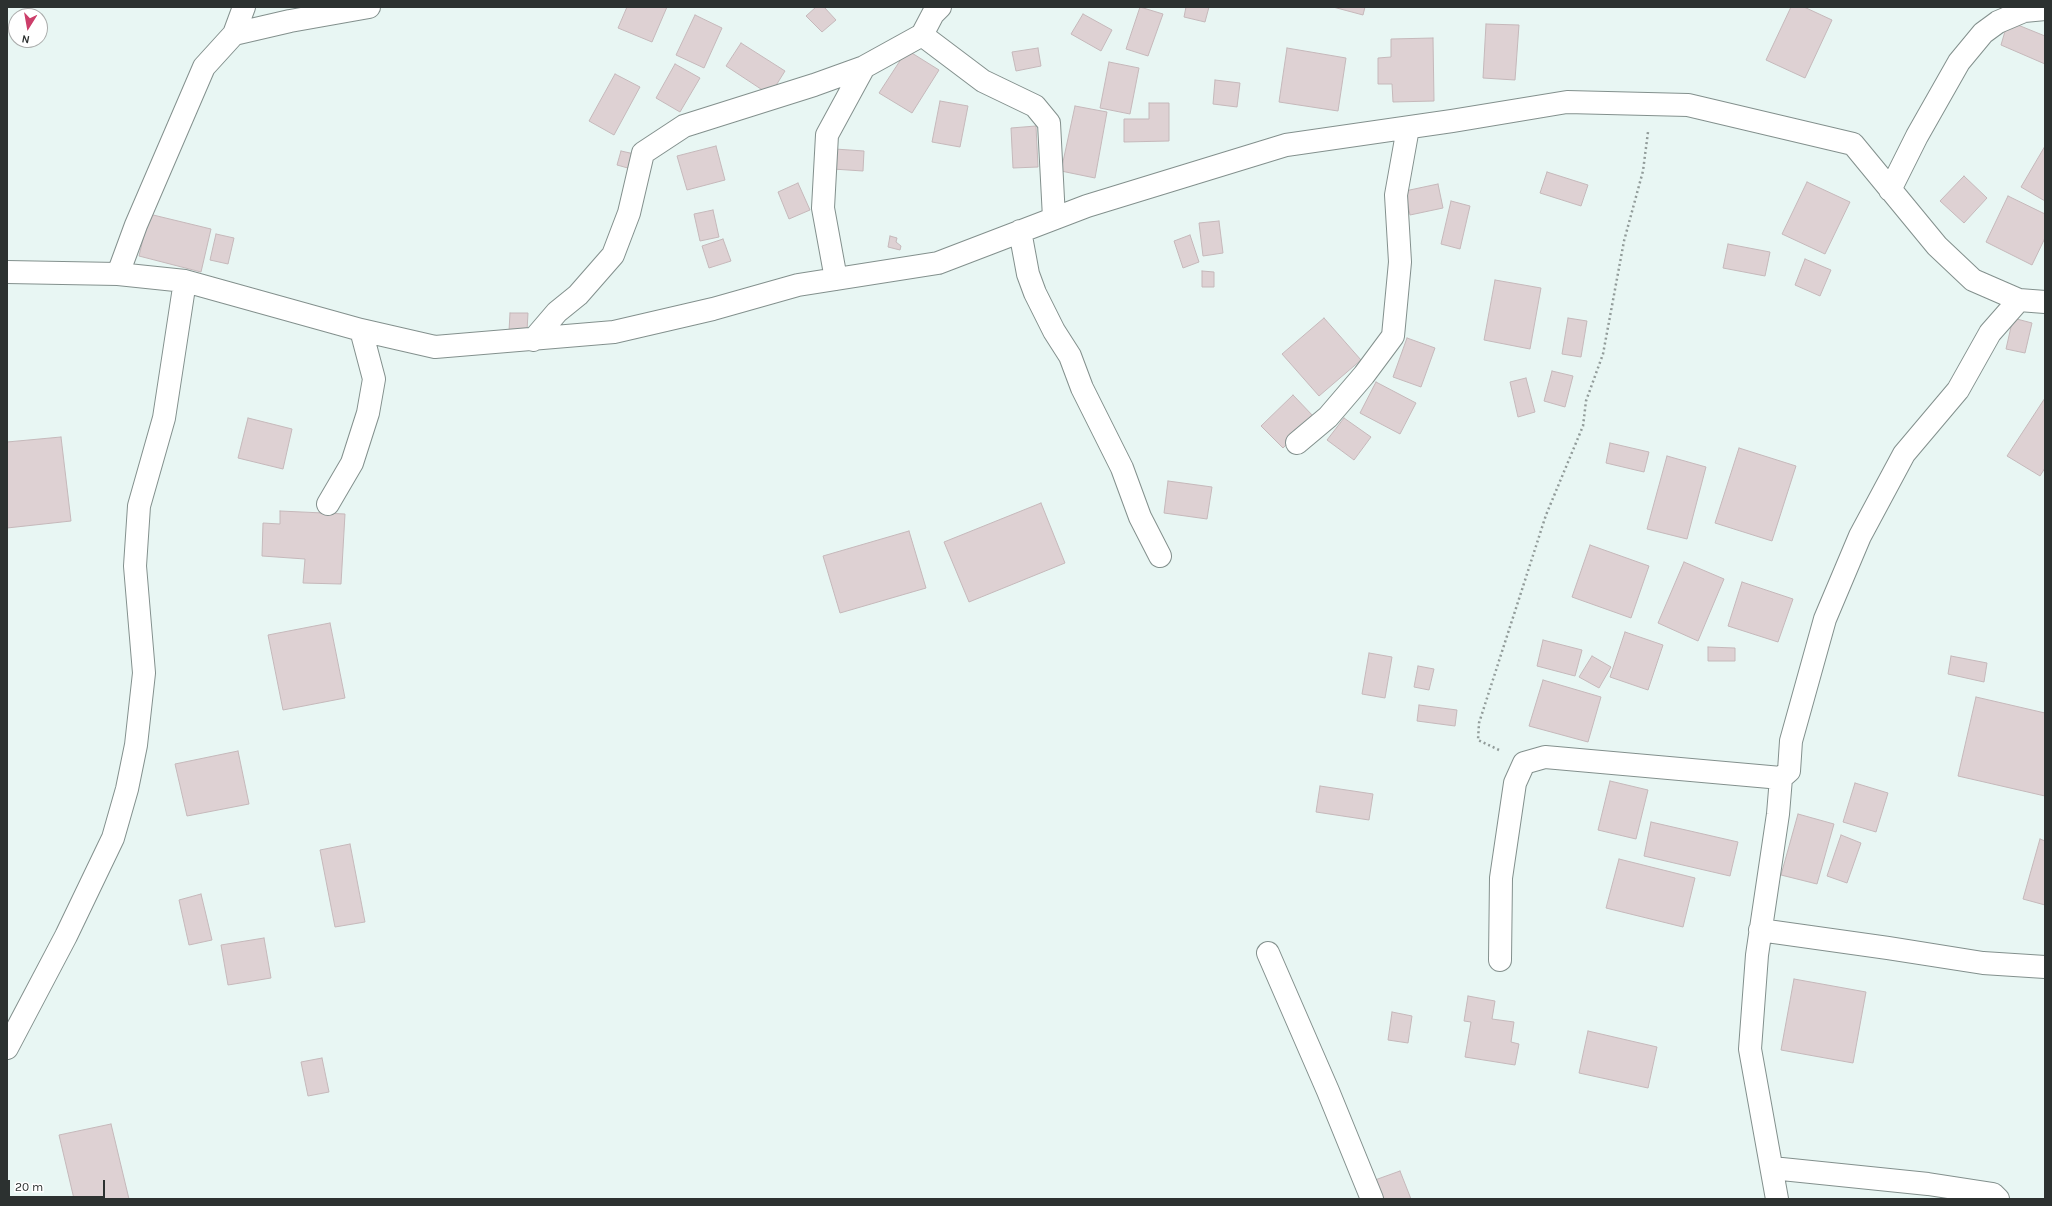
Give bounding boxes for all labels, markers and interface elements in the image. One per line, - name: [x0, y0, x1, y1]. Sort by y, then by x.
- north arrow: [8, 8, 48, 48]
- text: N: [21, 32, 31, 46]
- scale bar: [10, 1172, 107, 1198]
- text: 20 m: [15, 1180, 43, 1194]

